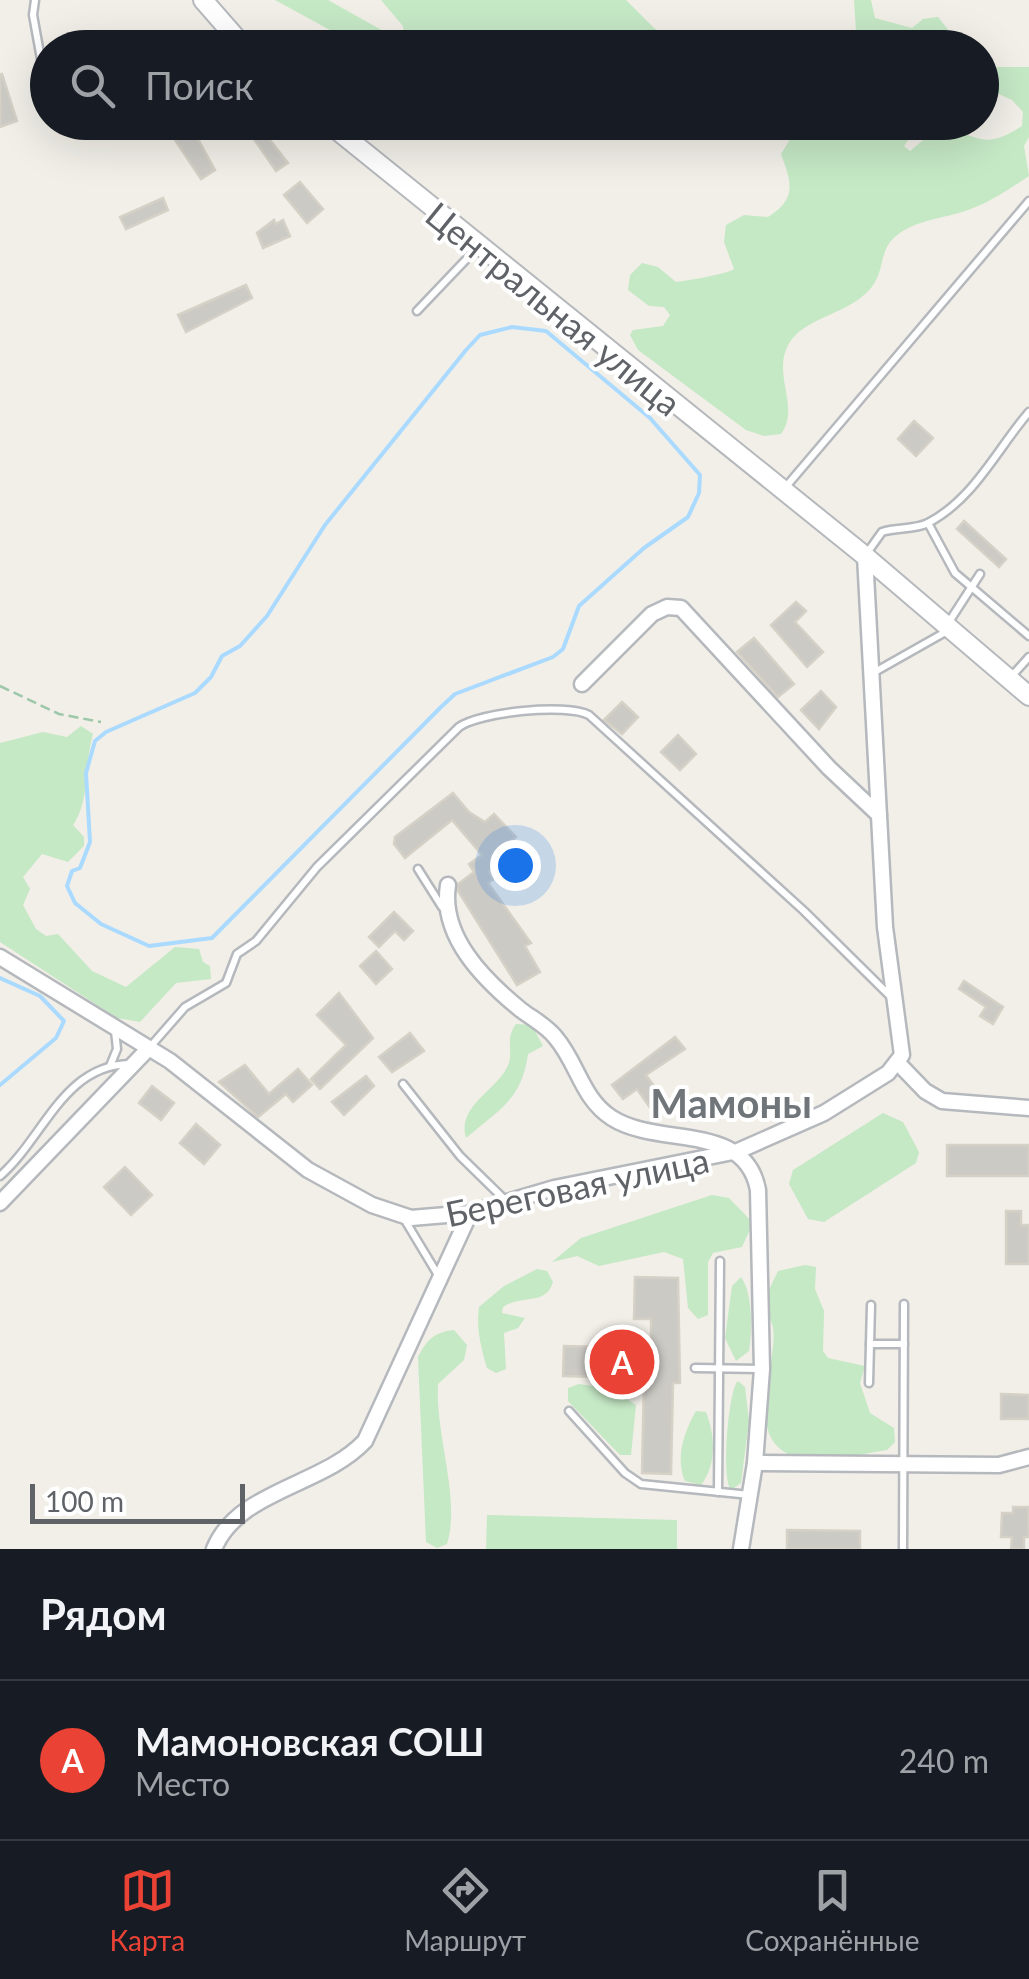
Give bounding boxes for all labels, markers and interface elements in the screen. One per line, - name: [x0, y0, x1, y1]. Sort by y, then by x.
- search box: [30, 30, 999, 140]
- icon: search: [65, 58, 120, 113]
- text: Поиск: [145, 62, 254, 108]
- street label: Центральная улица: [418, 192, 690, 424]
- your location: [490, 840, 541, 891]
- district label: Мамоны: [650, 1079, 812, 1127]
- street label: Береговая улица: [441, 1138, 713, 1234]
- pin: A: [590, 1324, 654, 1400]
- scale bar: [30, 1479, 245, 1524]
- text: 100 m: [45, 1484, 124, 1518]
- text: Рядом: [40, 1589, 167, 1639]
- text: Мамоновская СОШ: [135, 1718, 485, 1764]
- text: A: [61, 1741, 84, 1780]
- text: 240 m: [899, 1741, 989, 1780]
- text: Место: [135, 1764, 230, 1803]
- tab: Карта: [109, 1863, 185, 1957]
- tab: Маршрут: [404, 1863, 526, 1957]
- tab: Сохранённые: [745, 1863, 920, 1957]

